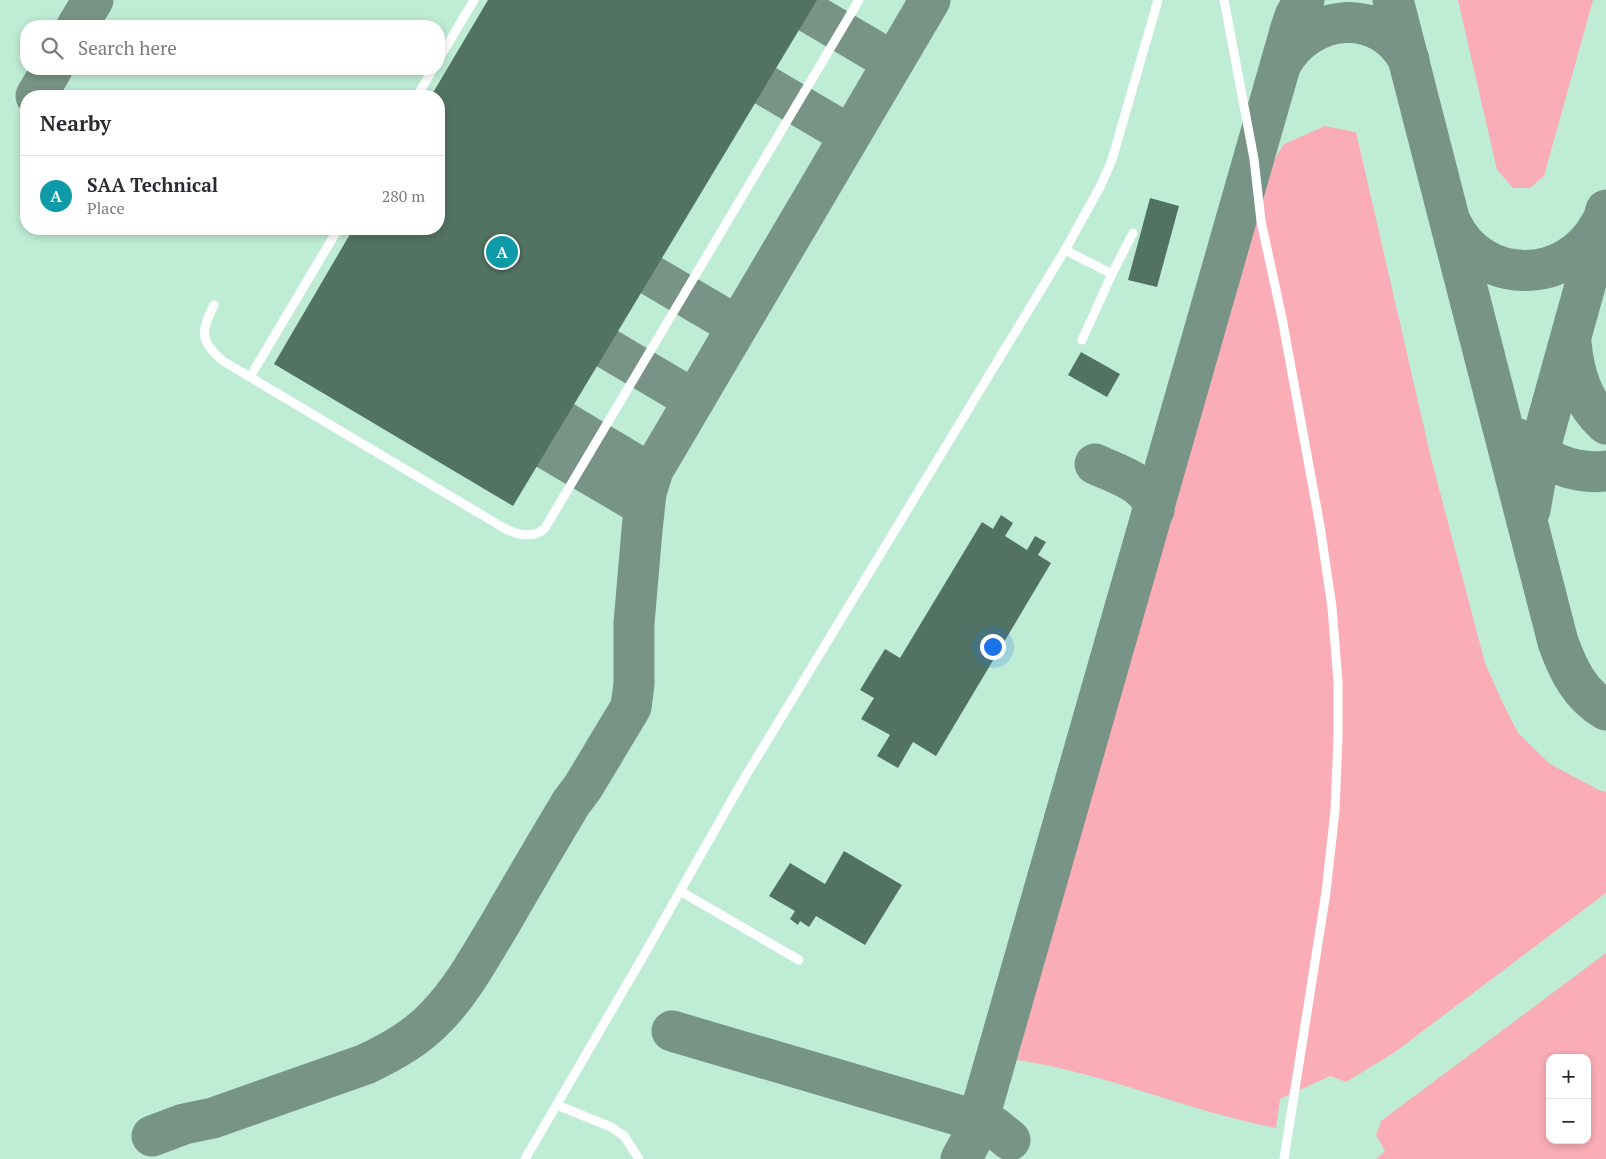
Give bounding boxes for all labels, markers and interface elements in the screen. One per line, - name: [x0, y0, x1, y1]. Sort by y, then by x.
- search box: [20, 20, 445, 75]
- icon: search: [38, 34, 66, 62]
- text: Search here: [78, 35, 177, 60]
- text: Nearby: [40, 109, 111, 137]
- text: SAA Technical: [87, 172, 218, 197]
- text: A: [50, 185, 62, 207]
- text: 280 m: [382, 185, 425, 207]
- text: Place: [87, 197, 125, 219]
- pin: A: [486, 233, 518, 271]
- your location: [980, 634, 1006, 660]
- map controls: [1546, 1054, 1591, 1144]
- button: +: [1546, 1054, 1591, 1099]
- button: −: [1546, 1099, 1591, 1144]

